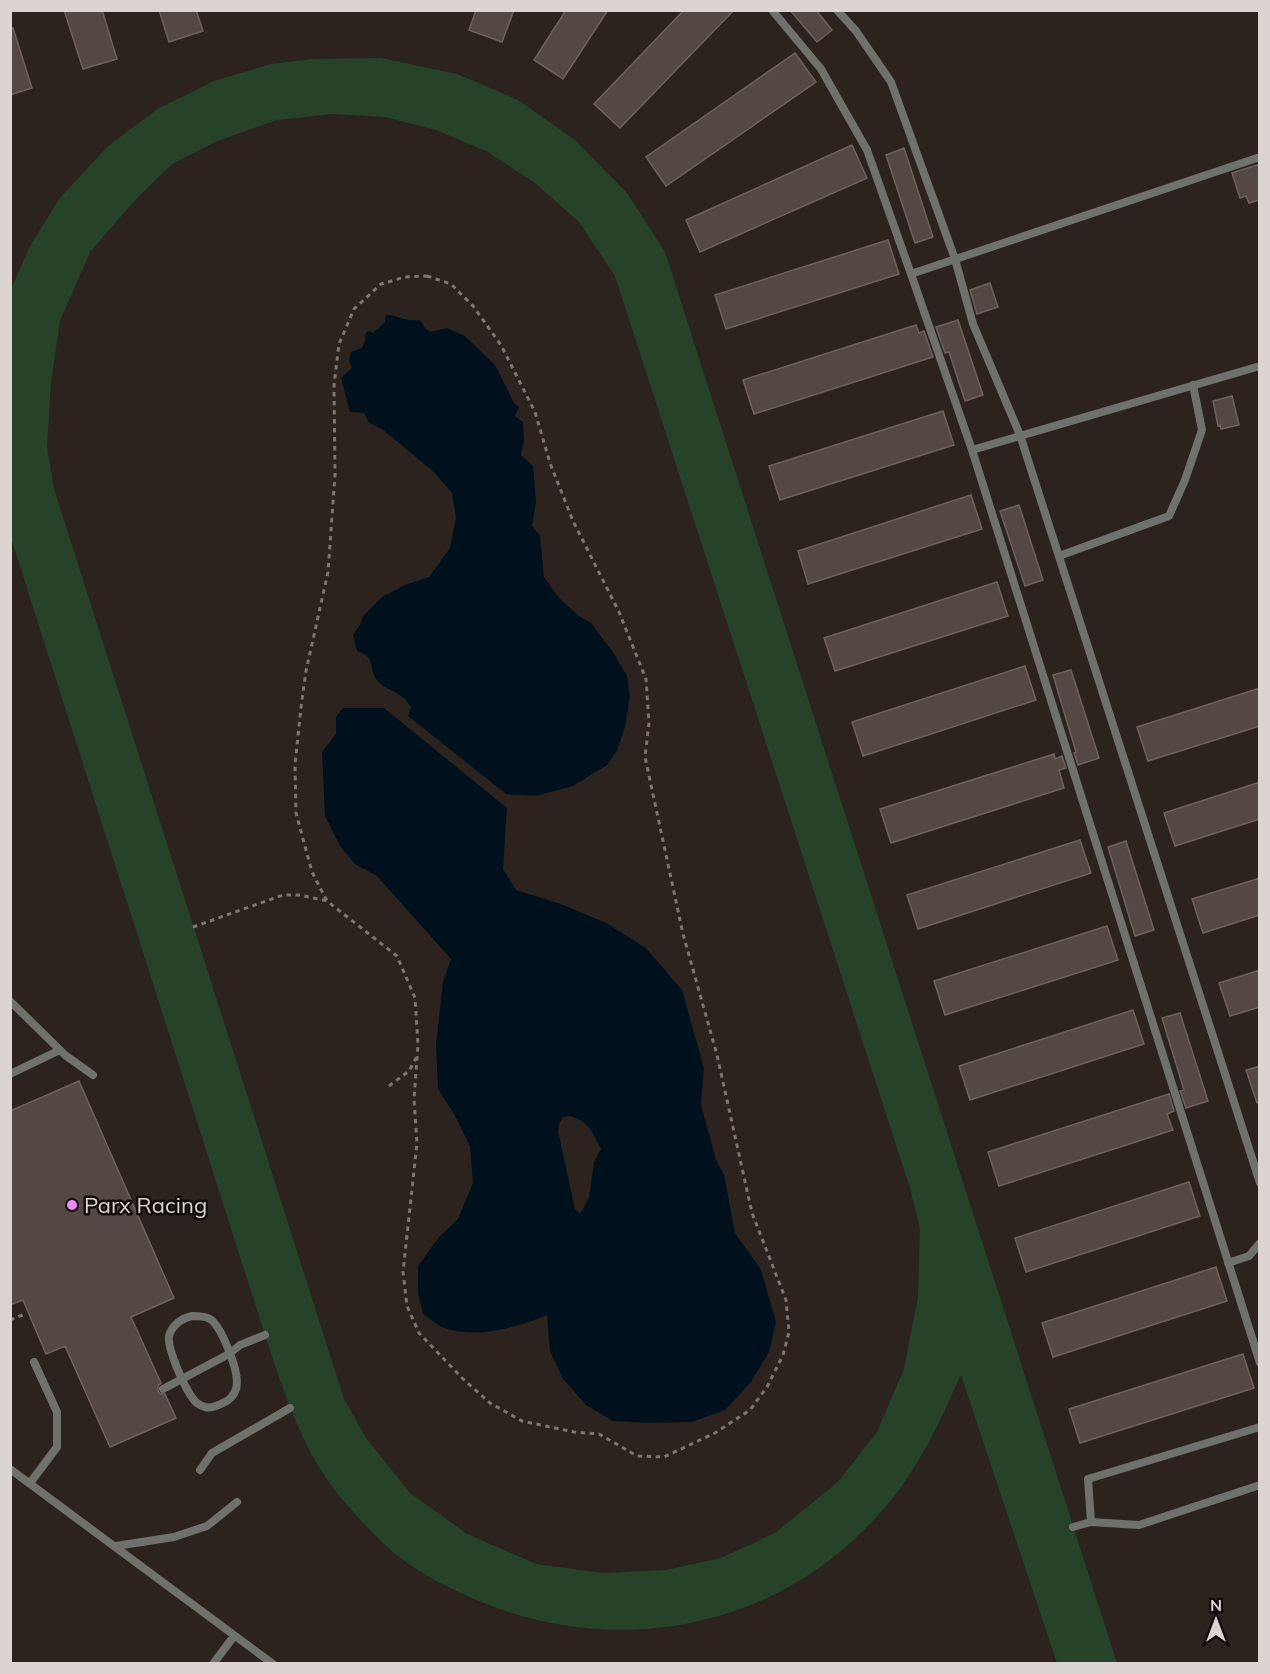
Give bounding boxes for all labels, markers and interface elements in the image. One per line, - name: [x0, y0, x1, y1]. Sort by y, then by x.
- place label: Parx Racing: [84, 1191, 207, 1219]
- marker: Parx Racing: [65, 1198, 79, 1212]
- north arrow: [1186, 1590, 1246, 1650]
- text: N: [1210, 1595, 1222, 1615]

